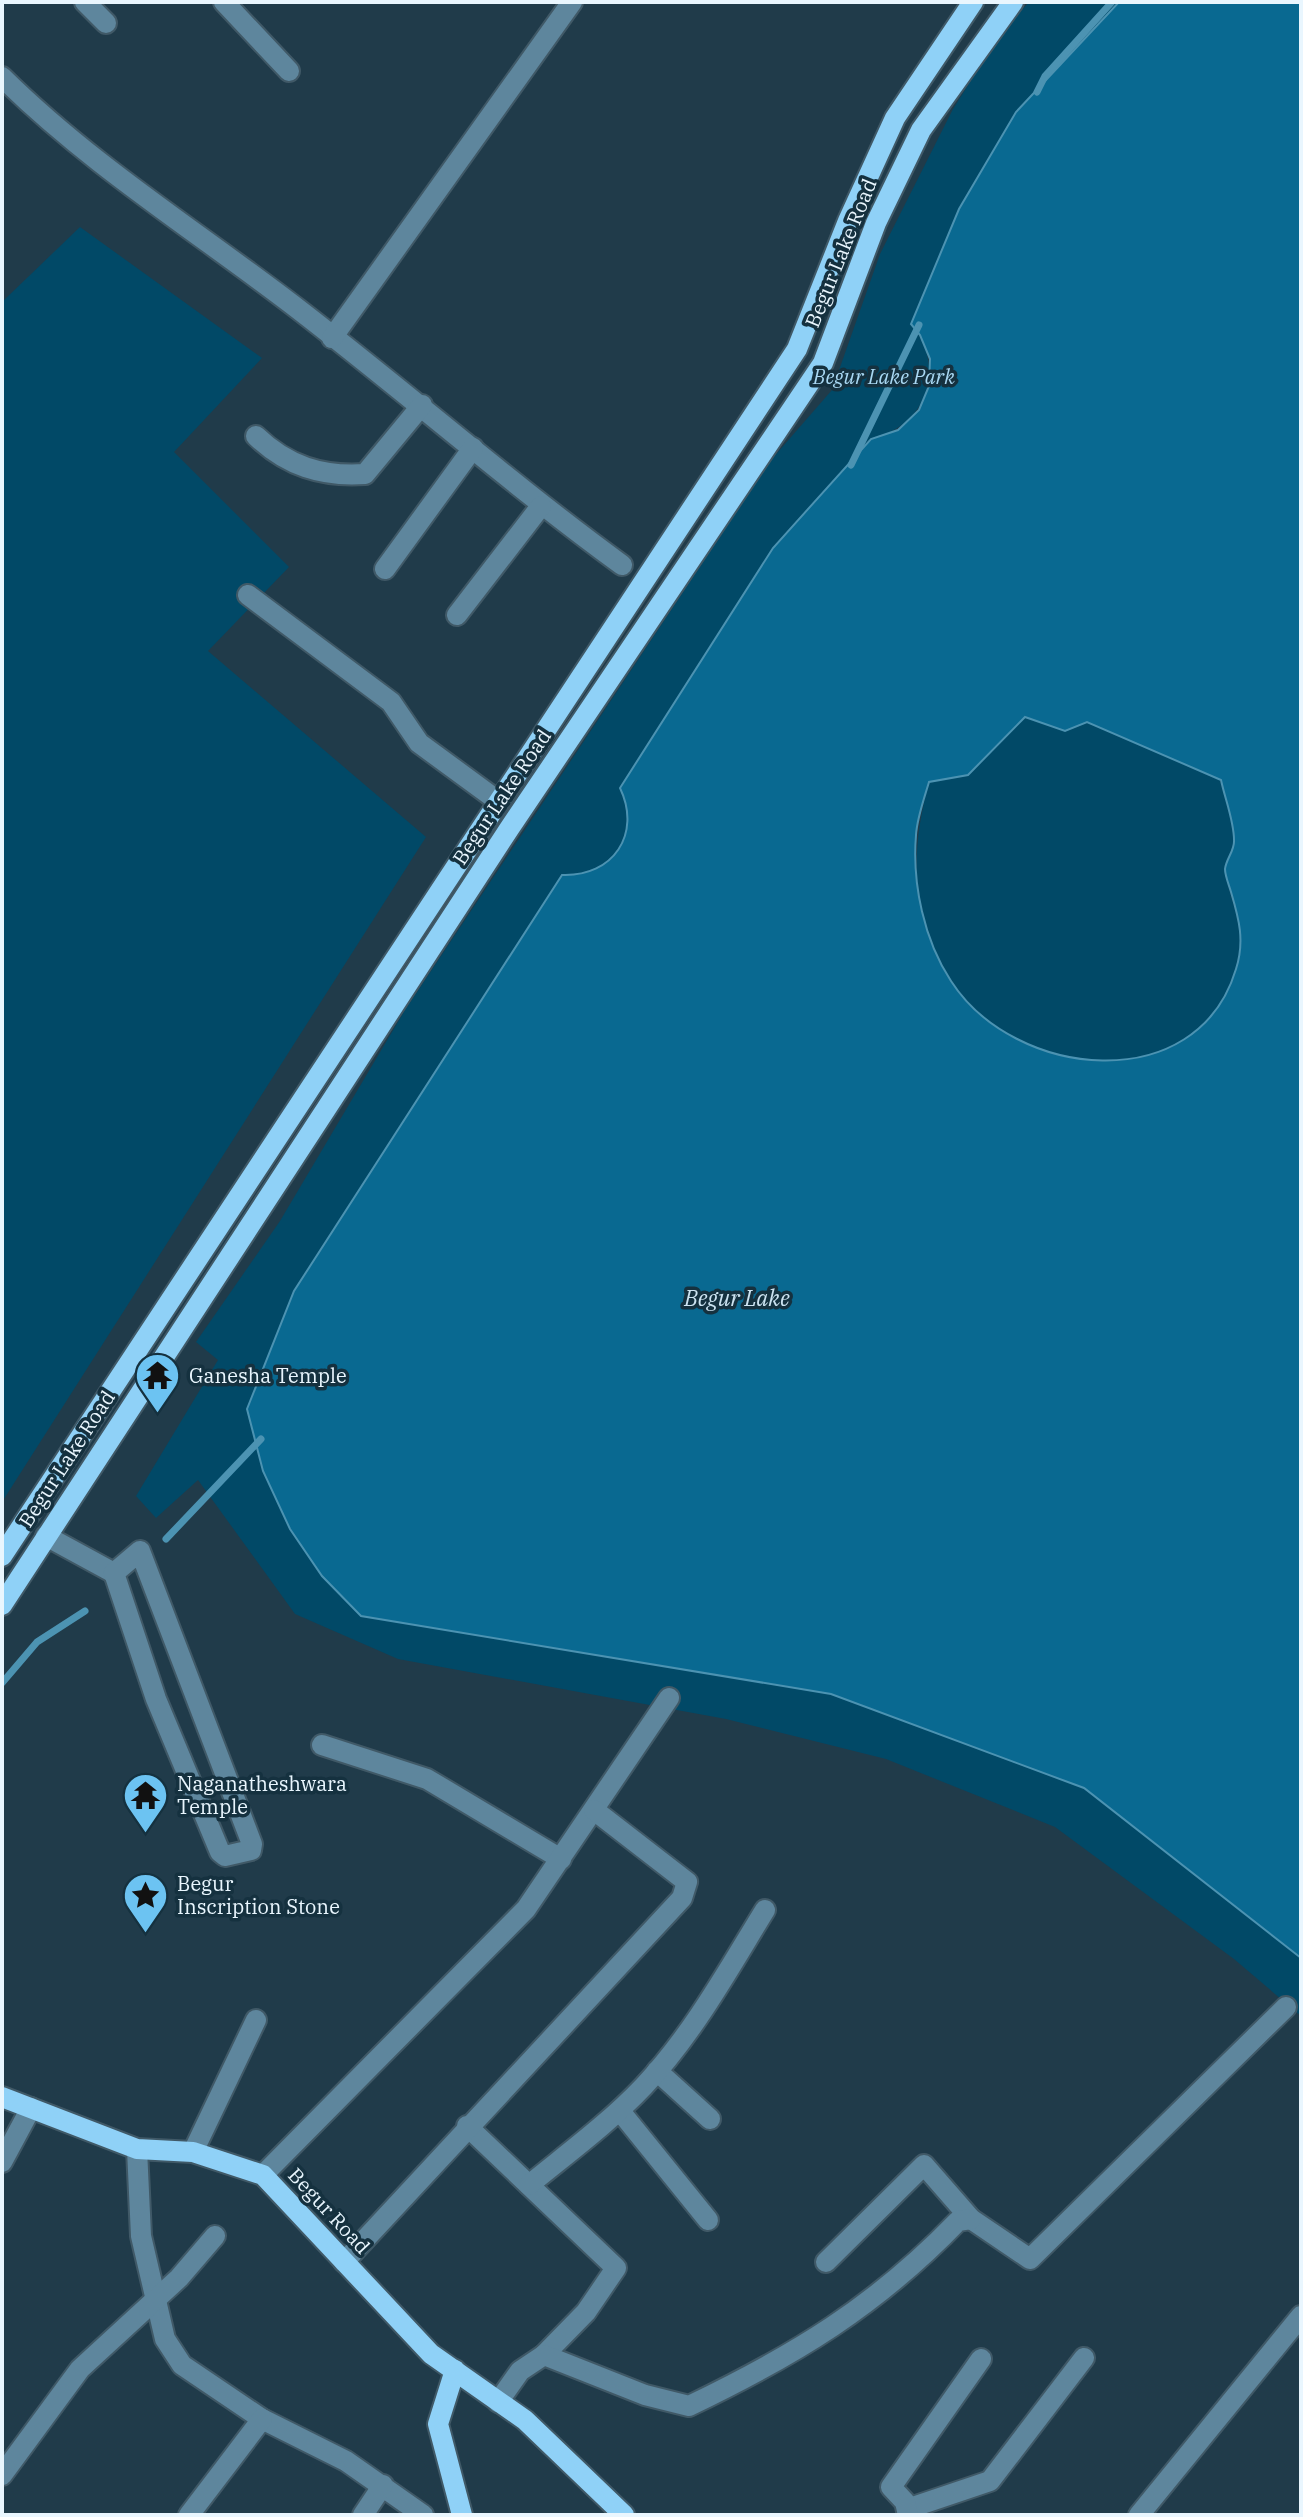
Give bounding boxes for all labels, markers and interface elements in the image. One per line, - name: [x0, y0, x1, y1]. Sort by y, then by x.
- street label: Begur Lake Road: [798, 174, 883, 331]
- park label: Begur Lake Park: [812, 363, 955, 390]
- street label: Begur Lake Road: [446, 724, 557, 870]
- water label: Begur Lake: [683, 1283, 790, 1312]
- temple icon: Ganesha Temple: [134, 1352, 182, 1415]
- place label: Ganesha Temple: [189, 1362, 347, 1389]
- street label: Begur Lake Road: [12, 1385, 121, 1532]
- place label: Naganatheshwara Temple: [177, 1770, 347, 1820]
- temple icon: Naganatheshwara Temple: [122, 1772, 170, 1835]
- place label: Begur Inscription Stone: [177, 1870, 340, 1920]
- place icon: Begur Inscription Stone: [122, 1872, 170, 1935]
- street label: Begur Road: [282, 2162, 376, 2260]

